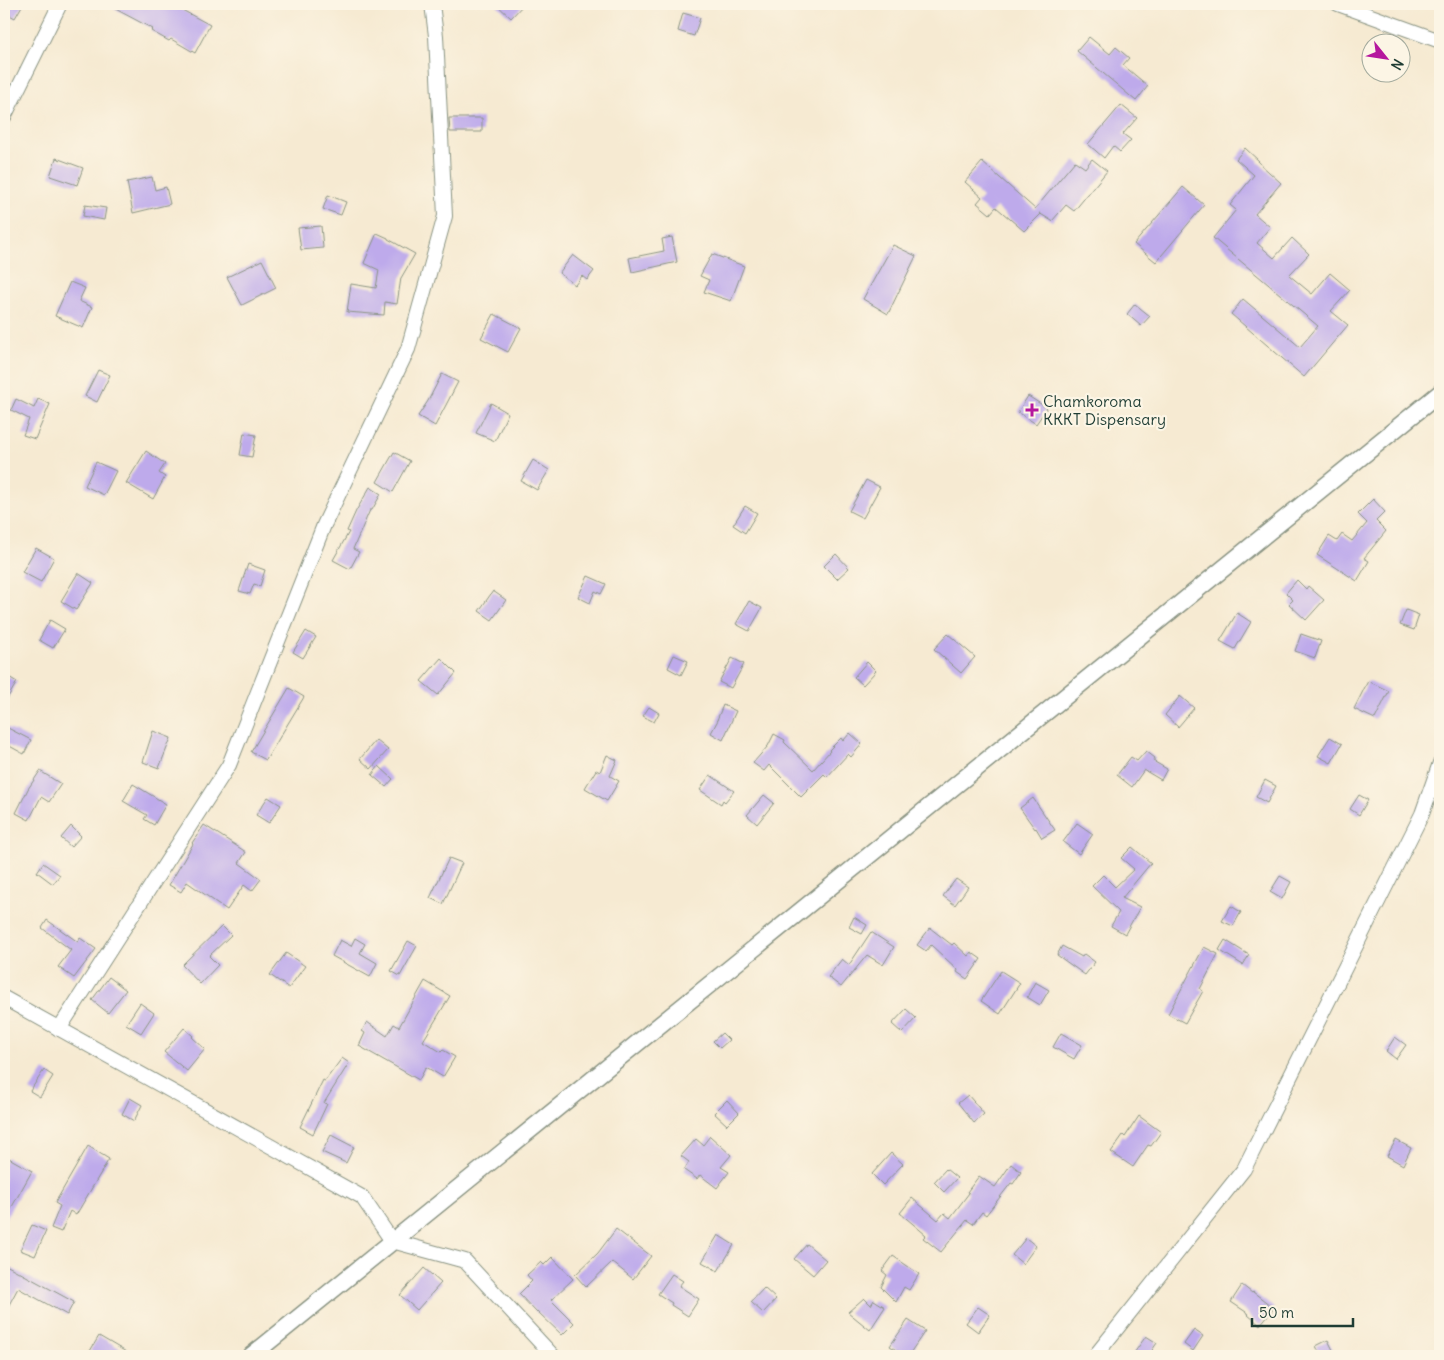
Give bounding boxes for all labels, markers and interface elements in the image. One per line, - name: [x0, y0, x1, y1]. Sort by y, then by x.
- north arrow: [1362, 32, 1412, 82]
- text: N: [1387, 56, 1407, 73]
- place label: Chamkoroma KKKT Dispensary: [1043, 391, 1166, 429]
- marker: Chamkoroma KKKT Dispensary: [1025, 403, 1039, 417]
- scale bar: [1252, 1295, 1353, 1327]
- text: 50 m: [1259, 1303, 1294, 1322]

